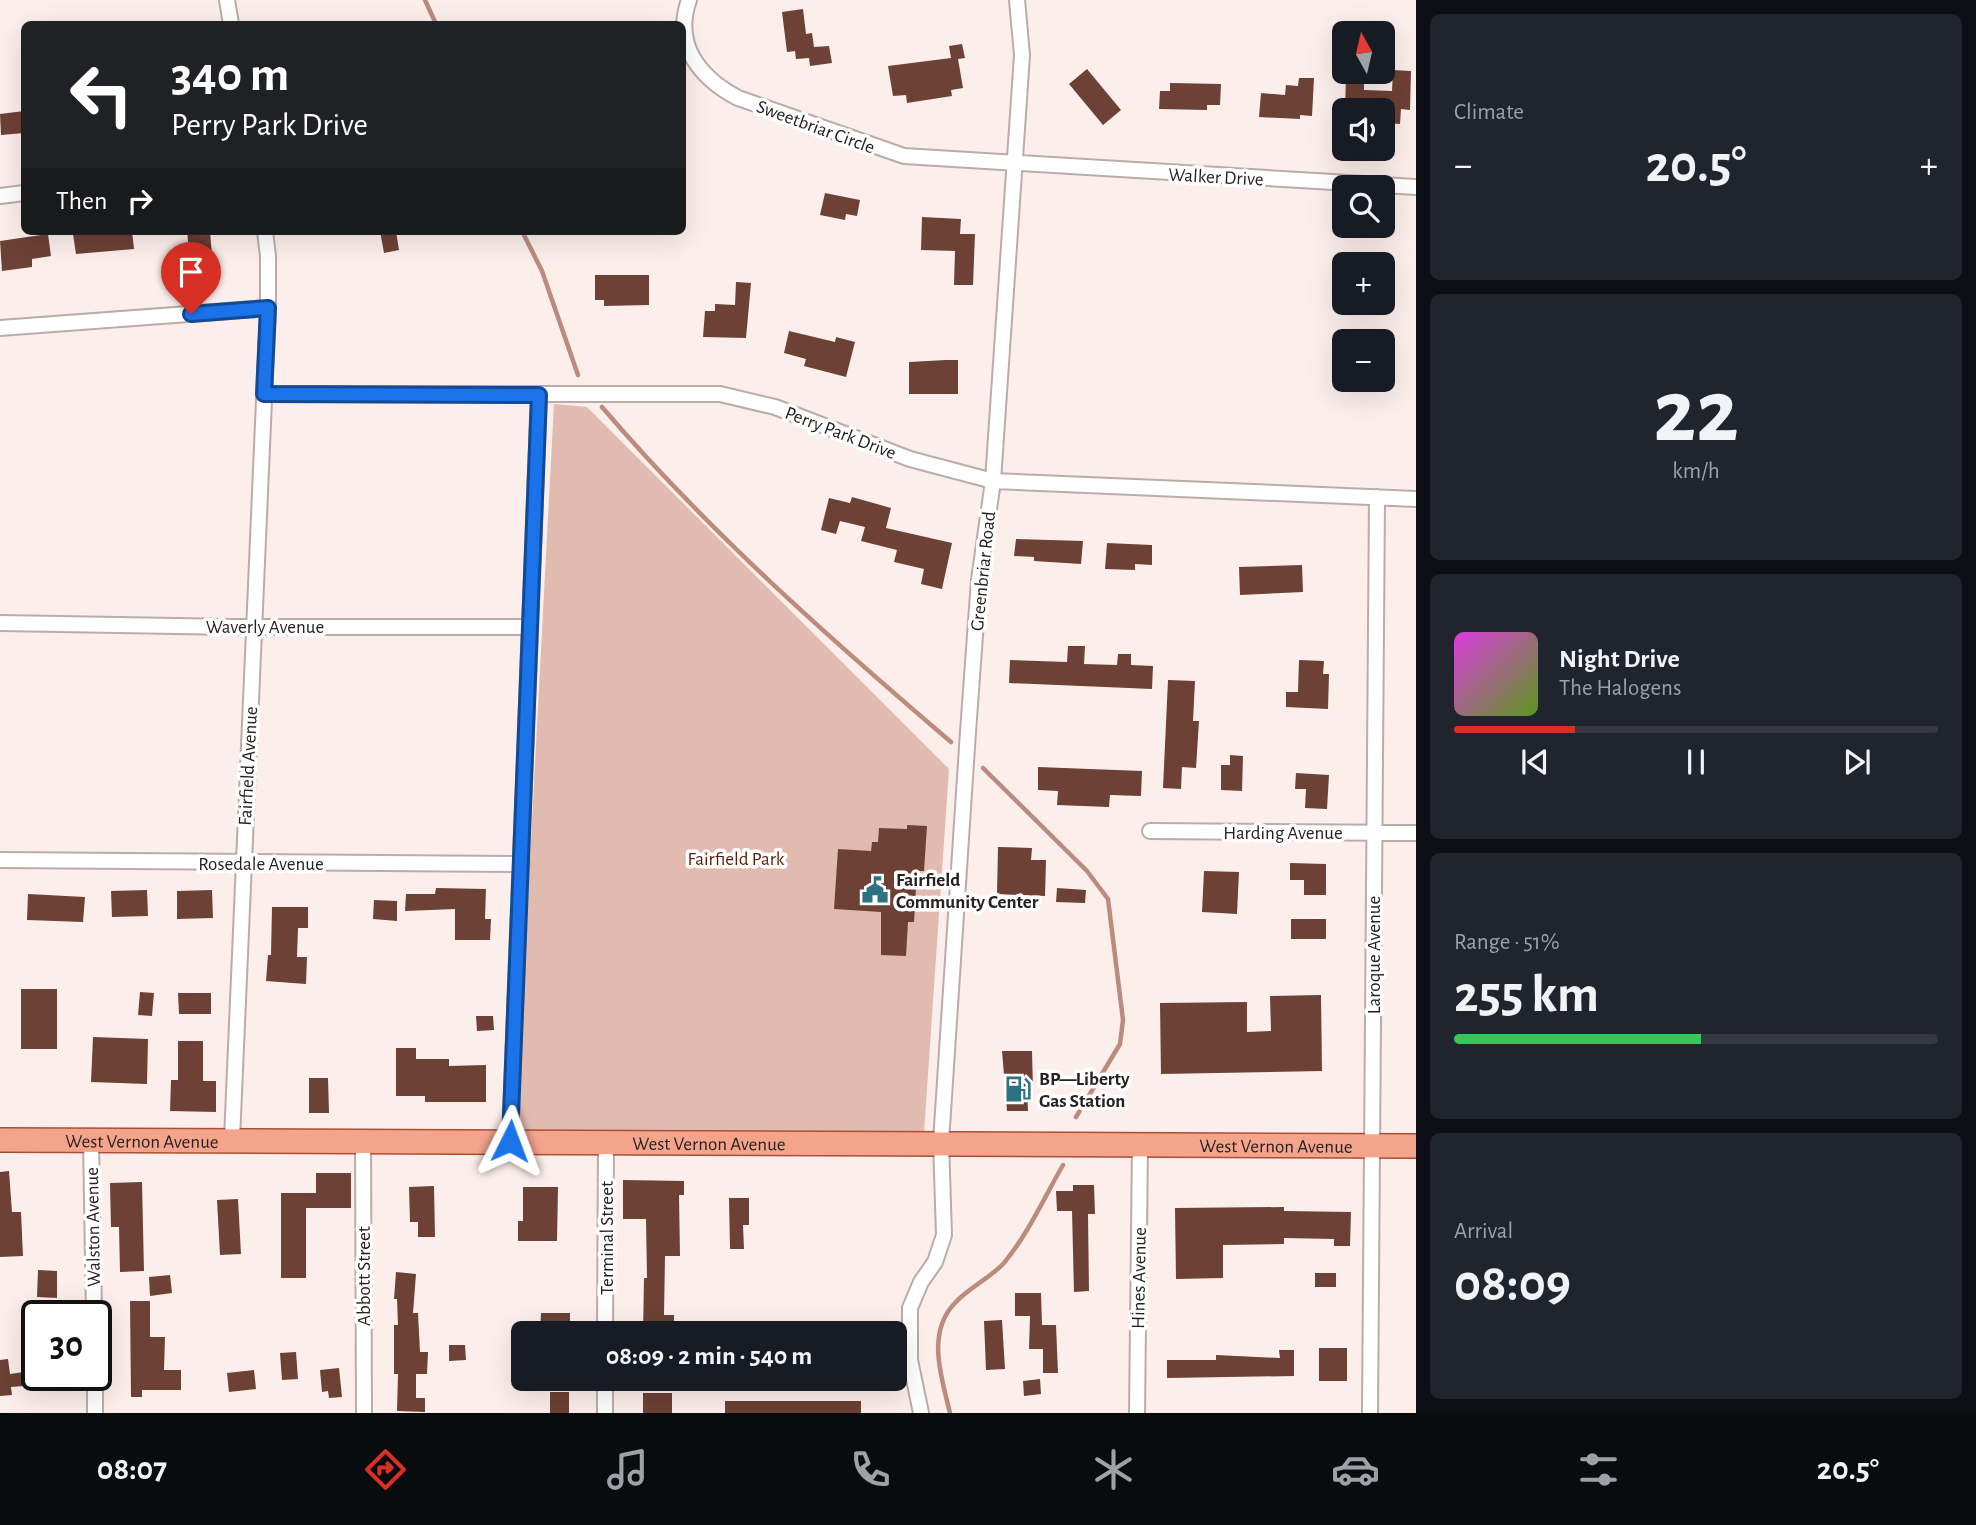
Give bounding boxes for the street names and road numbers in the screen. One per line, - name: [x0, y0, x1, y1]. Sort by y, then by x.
- street label: Sweetbriar Circle: [754, 97, 877, 158]
- street label: Walker Drive: [1168, 166, 1264, 189]
- street label: Perry Park Drive: [782, 404, 899, 463]
- street label: Greenbriar Road: [968, 510, 999, 632]
- street label: Waverly Avenue: [206, 618, 324, 637]
- street label: Fairfield Avenue: [236, 706, 261, 826]
- street label: Harding Avenue: [1223, 824, 1343, 843]
- street label: Rosedale Avenue: [198, 855, 324, 874]
- street label: Laroque Avenue: [1365, 896, 1384, 1014]
- street label: West Vernon Avenue: [65, 1132, 219, 1152]
- street label: West Vernon Avenue: [632, 1135, 786, 1154]
- street label: West Vernon Avenue: [1199, 1137, 1353, 1157]
- street label: Walston Avenue: [83, 1167, 104, 1287]
- street label: Terminal Street: [598, 1181, 617, 1295]
- street label: Abbott Street: [355, 1226, 374, 1326]
- street label: Hines Avenue: [1129, 1227, 1150, 1329]

